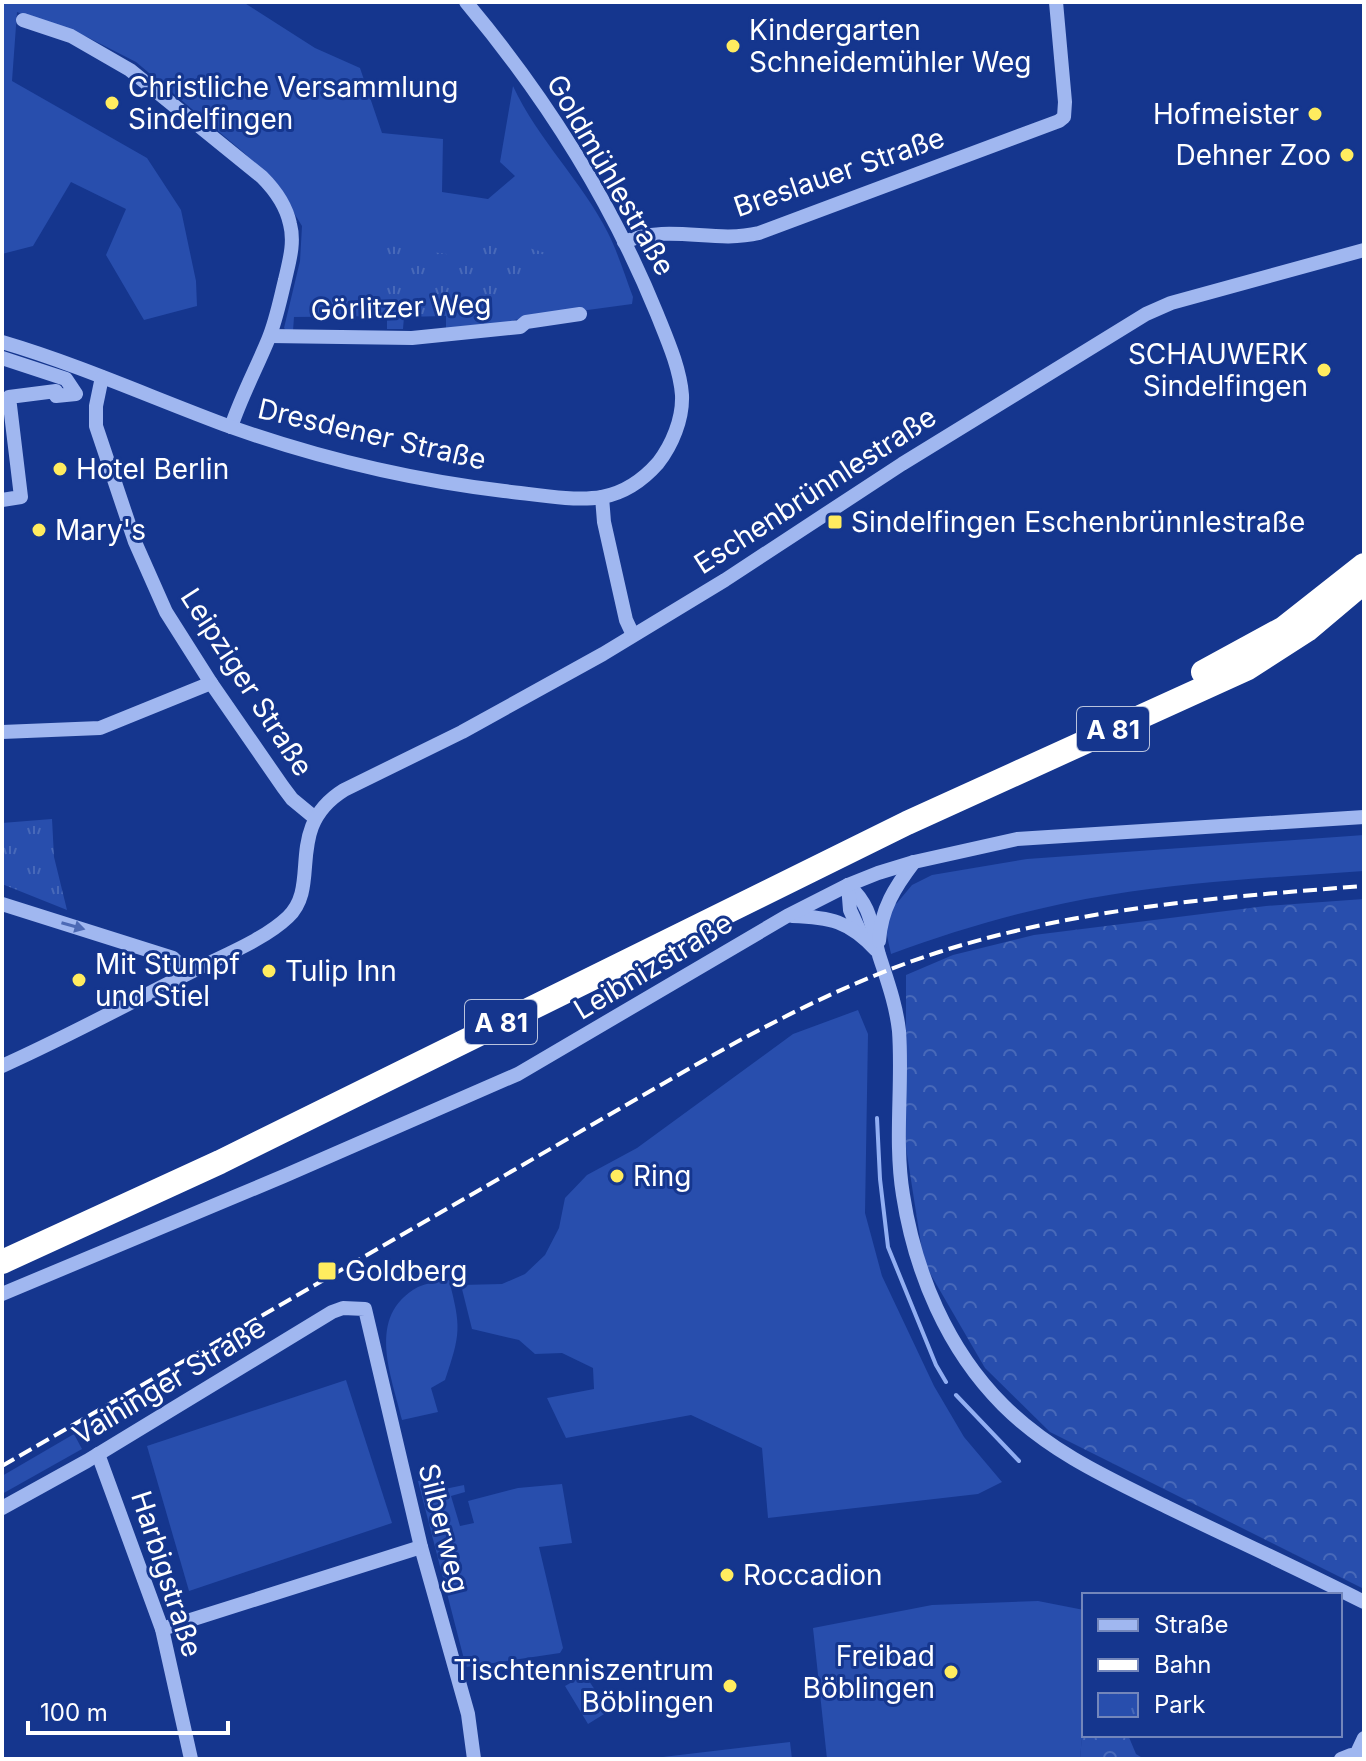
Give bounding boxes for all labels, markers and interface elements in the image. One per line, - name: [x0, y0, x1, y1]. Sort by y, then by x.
- place label: Kindergarten Schneidemühler Weg: [749, 13, 1031, 79]
- marker: Kindergarten Schneidemühler Weg: [724, 37, 742, 55]
- street label: Goldmühlestraße: [540, 69, 682, 281]
- place label: Christliche Versammlung Sindelfingen: [128, 70, 458, 136]
- marker: Christliche Versammlung Sindelfingen: [103, 94, 121, 112]
- place label: Hofmeister: [1153, 97, 1299, 131]
- marker: Hofmeister: [1306, 105, 1324, 123]
- street label: Breslauer Straße: [729, 120, 949, 224]
- place label: Dehner Zoo: [1175, 138, 1331, 172]
- marker: Dehner Zoo: [1338, 146, 1356, 164]
- street label: Görlitzer Weg: [310, 287, 492, 327]
- place label: SCHAUWERK Sindelfingen: [1128, 337, 1308, 403]
- marker: SCHAUWERK Sindelfingen: [1315, 361, 1333, 379]
- street label: Dresdener Straße: [255, 391, 489, 477]
- street label: Eschenbrünnlestraße: [688, 399, 942, 581]
- place label: Hotel Berlin: [76, 452, 229, 486]
- marker: Hotel Berlin: [51, 460, 69, 478]
- place label: Sindelfingen Eschenbrünnlestraße: [851, 505, 1305, 539]
- place label: Mary's: [55, 513, 146, 547]
- marker: Sindelfingen Eschenbrünnlestraße: [826, 513, 844, 531]
- marker: Mary's: [30, 521, 48, 539]
- street label: Leipziger Straße: [174, 582, 320, 782]
- road number: A 81: [1077, 707, 1149, 751]
- street label: Leibnizstraße: [568, 905, 738, 1027]
- one-way arrow: [61, 920, 85, 933]
- place label: Mit Stumpf und Stiel: [95, 947, 240, 1013]
- place label: Tulip Inn: [285, 954, 397, 988]
- marker: Tulip Inn: [260, 962, 278, 980]
- marker: Mit Stumpf und Stiel: [70, 971, 88, 989]
- road number: A 81: [465, 1000, 537, 1044]
- place label: Ring: [633, 1159, 692, 1193]
- marker: Ring: [608, 1167, 626, 1185]
- place label: Goldberg: [345, 1254, 467, 1288]
- marker: Goldberg: [316, 1260, 338, 1282]
- street label: Vaihinger Straße: [66, 1310, 272, 1452]
- street label: Silberweg: [412, 1460, 476, 1596]
- street label: Harbigstraße: [124, 1487, 210, 1661]
- place label: Roccadion: [743, 1558, 883, 1592]
- marker: Roccadion: [718, 1566, 736, 1584]
- legend: [1082, 1593, 1342, 1737]
- text: Straße: [1154, 1610, 1229, 1639]
- place label: Freibad Böblingen: [803, 1639, 935, 1705]
- text: Bahn: [1154, 1650, 1212, 1679]
- place label: Tischtenniszentrum Böblingen: [453, 1653, 714, 1719]
- marker: Freibad Böblingen: [942, 1663, 960, 1681]
- marker: Tischtenniszentrum Böblingen: [721, 1677, 739, 1695]
- scale bar: [28, 1685, 228, 1735]
- text: Park: [1154, 1690, 1205, 1719]
- text: 100 m: [40, 1698, 108, 1727]

